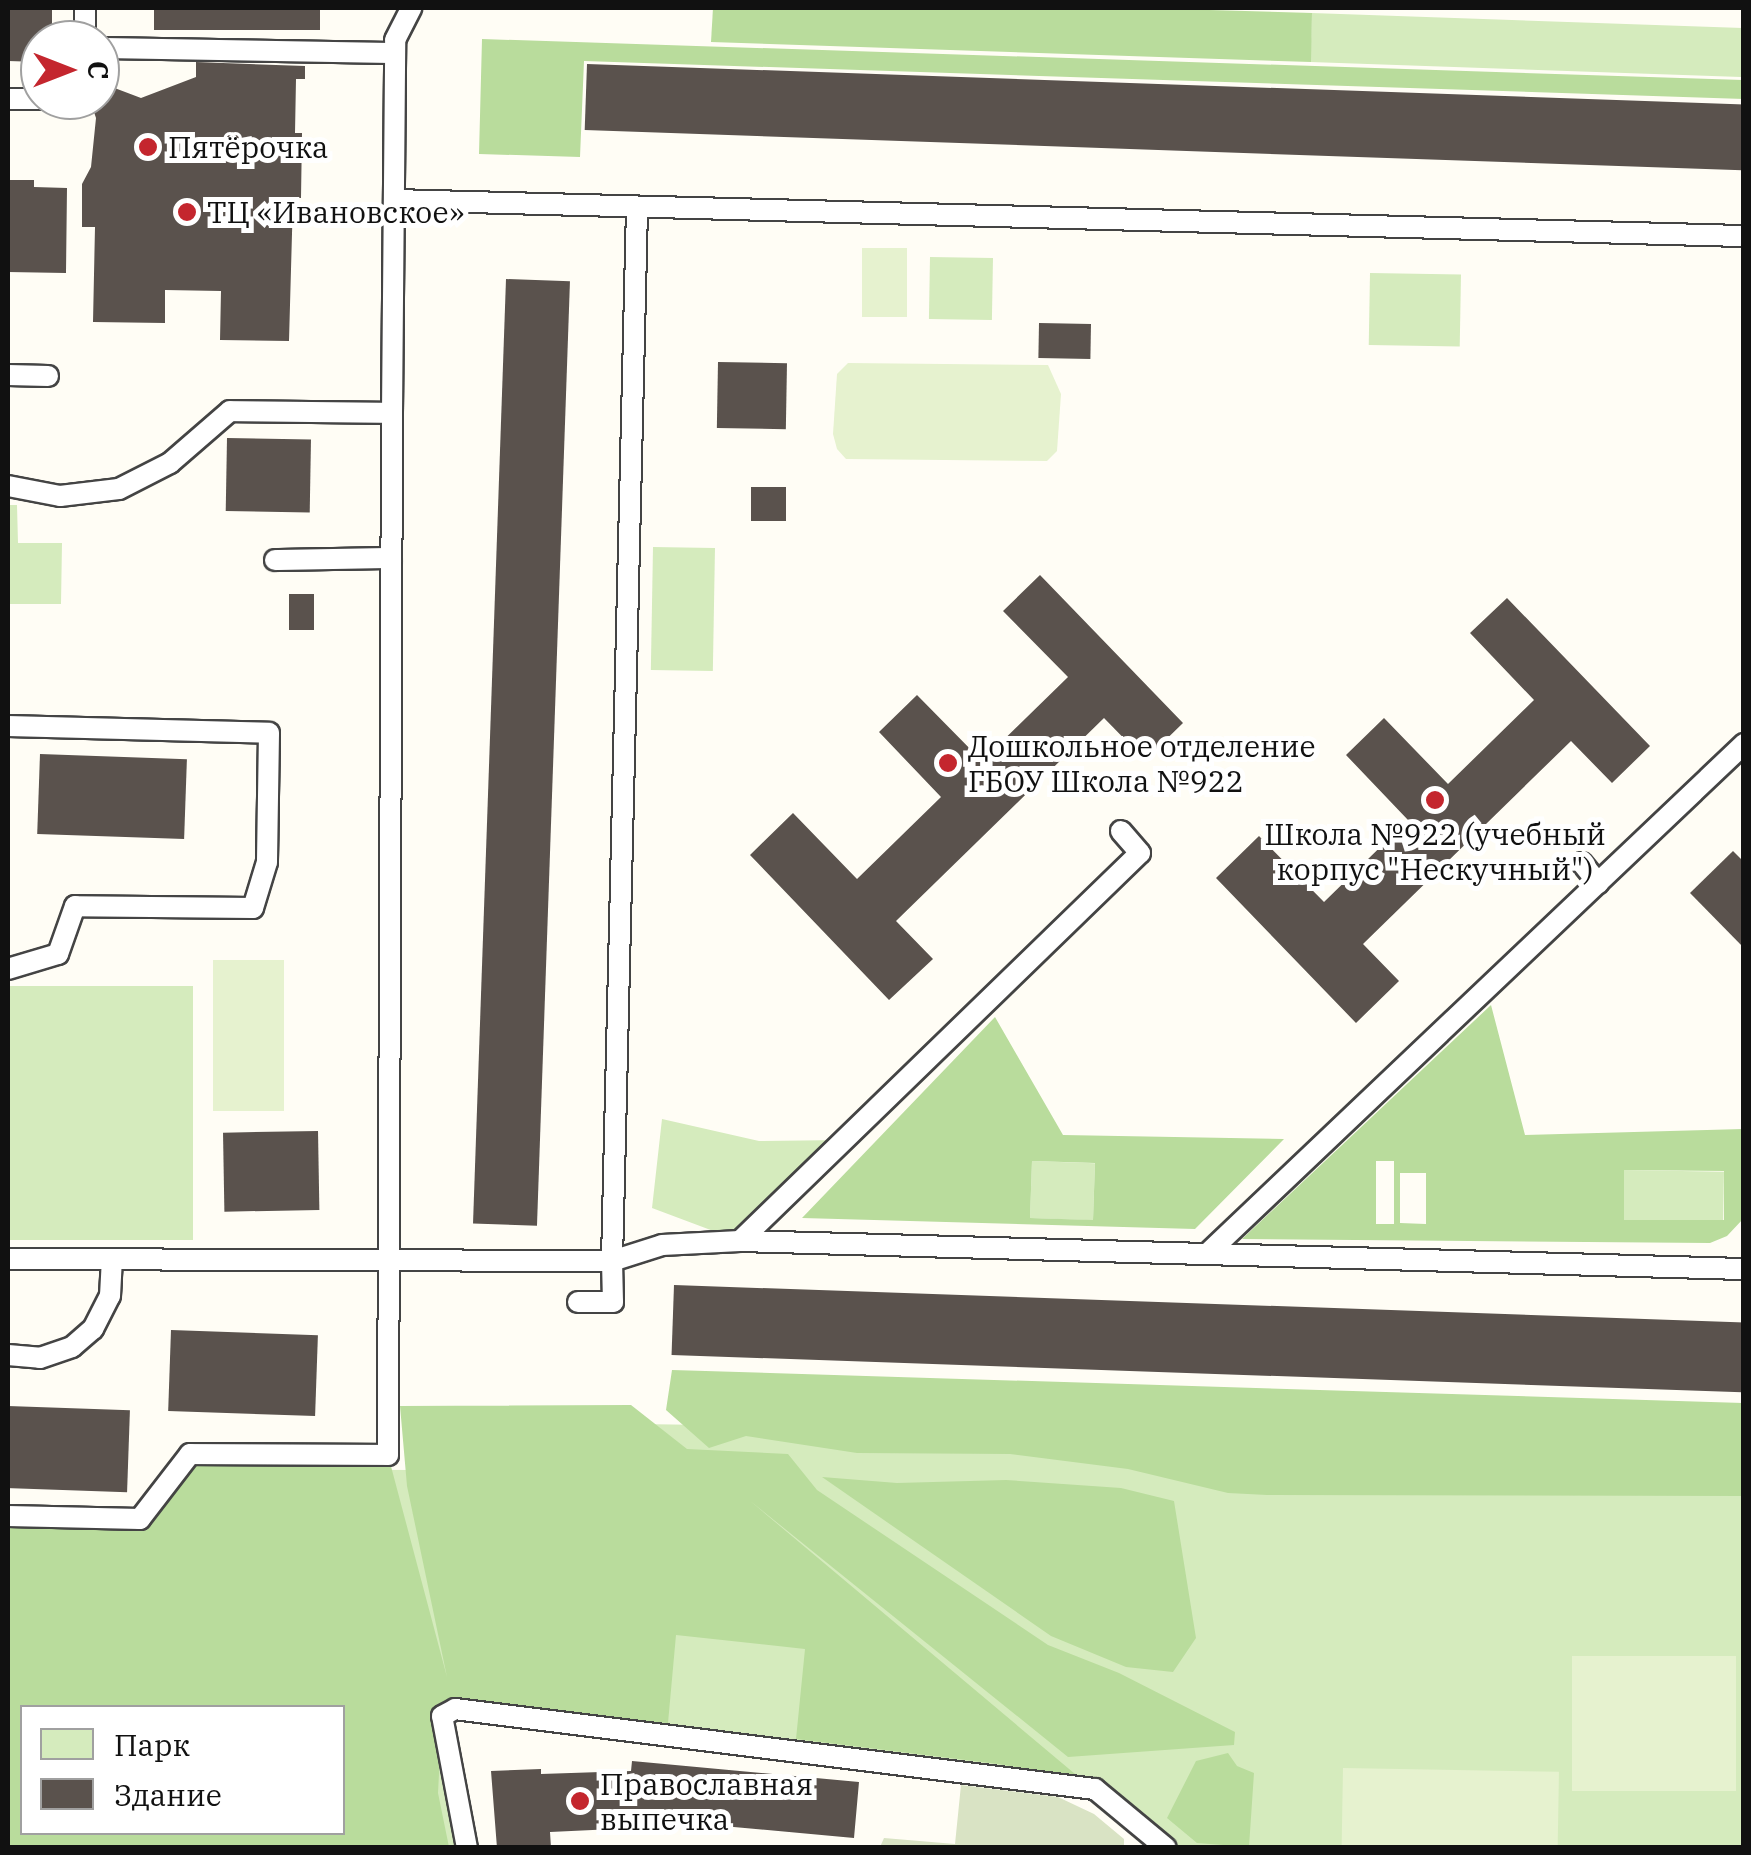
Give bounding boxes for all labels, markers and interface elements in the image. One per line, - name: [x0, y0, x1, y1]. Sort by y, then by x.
- north arrow: [20, 20, 120, 120]
- text: С: [80, 61, 117, 79]
- place label: Пятёрочка: [168, 129, 328, 165]
- marker: Пятёрочка: [137, 136, 159, 158]
- place label: ТЦ «Ивановское»: [207, 194, 464, 230]
- marker: ТЦ «Ивановское»: [176, 201, 198, 223]
- place label: Дошкольное отделение ГБОУ Школа №922: [968, 728, 1316, 798]
- marker: Дошкольное отделение ГБОУ Школа №922: [937, 752, 959, 774]
- marker: Школа №922 (учебный корпус "Нескучный"): [1424, 789, 1446, 811]
- place label: Школа №922 (учебный корпус "Нескучный"): [1264, 816, 1606, 886]
- legend: [20, 1705, 345, 1835]
- text: Парк: [114, 1725, 190, 1764]
- place label: Православная выпечка: [600, 1766, 813, 1836]
- text: Здание: [114, 1775, 222, 1814]
- marker: Православная выпечка: [569, 1790, 591, 1812]

